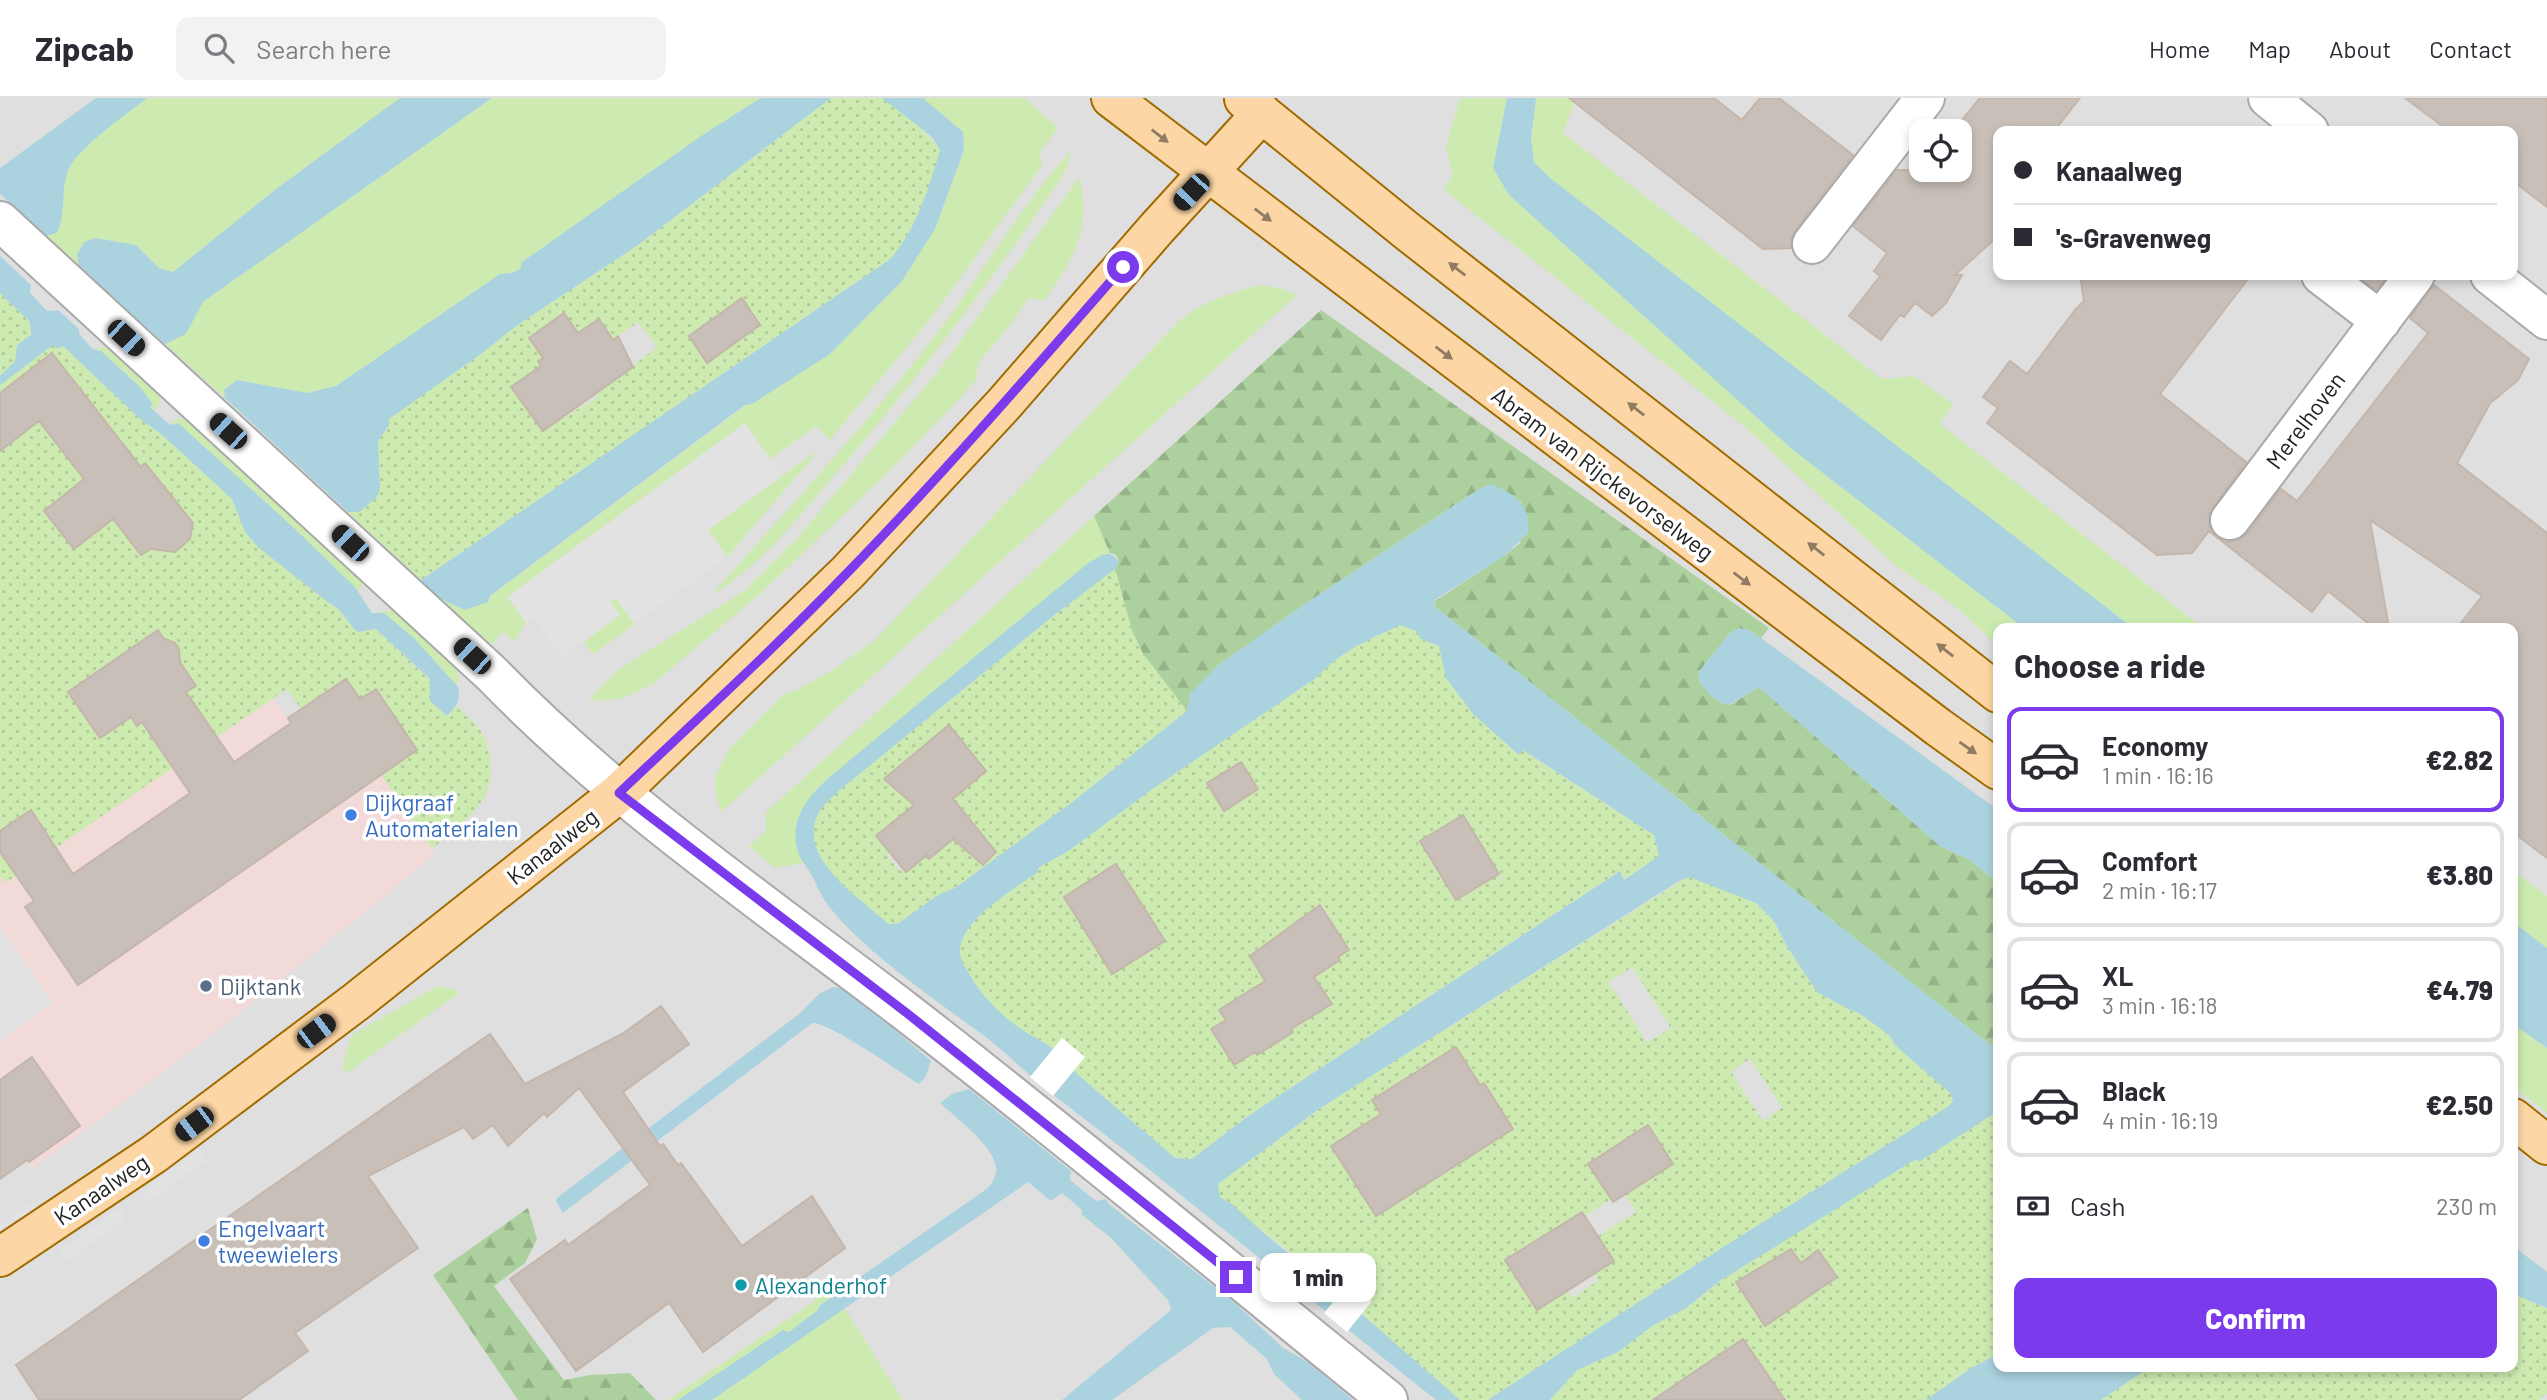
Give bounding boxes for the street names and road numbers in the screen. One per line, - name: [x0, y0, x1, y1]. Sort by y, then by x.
- street label: Merelhoven: [2260, 366, 2350, 474]
- street label: Abram van Rijckevorselweg: [1486, 380, 1720, 566]
- street label: Kanaalweg: [501, 802, 603, 890]
- street label: Kanaalweg: [49, 1147, 153, 1231]

